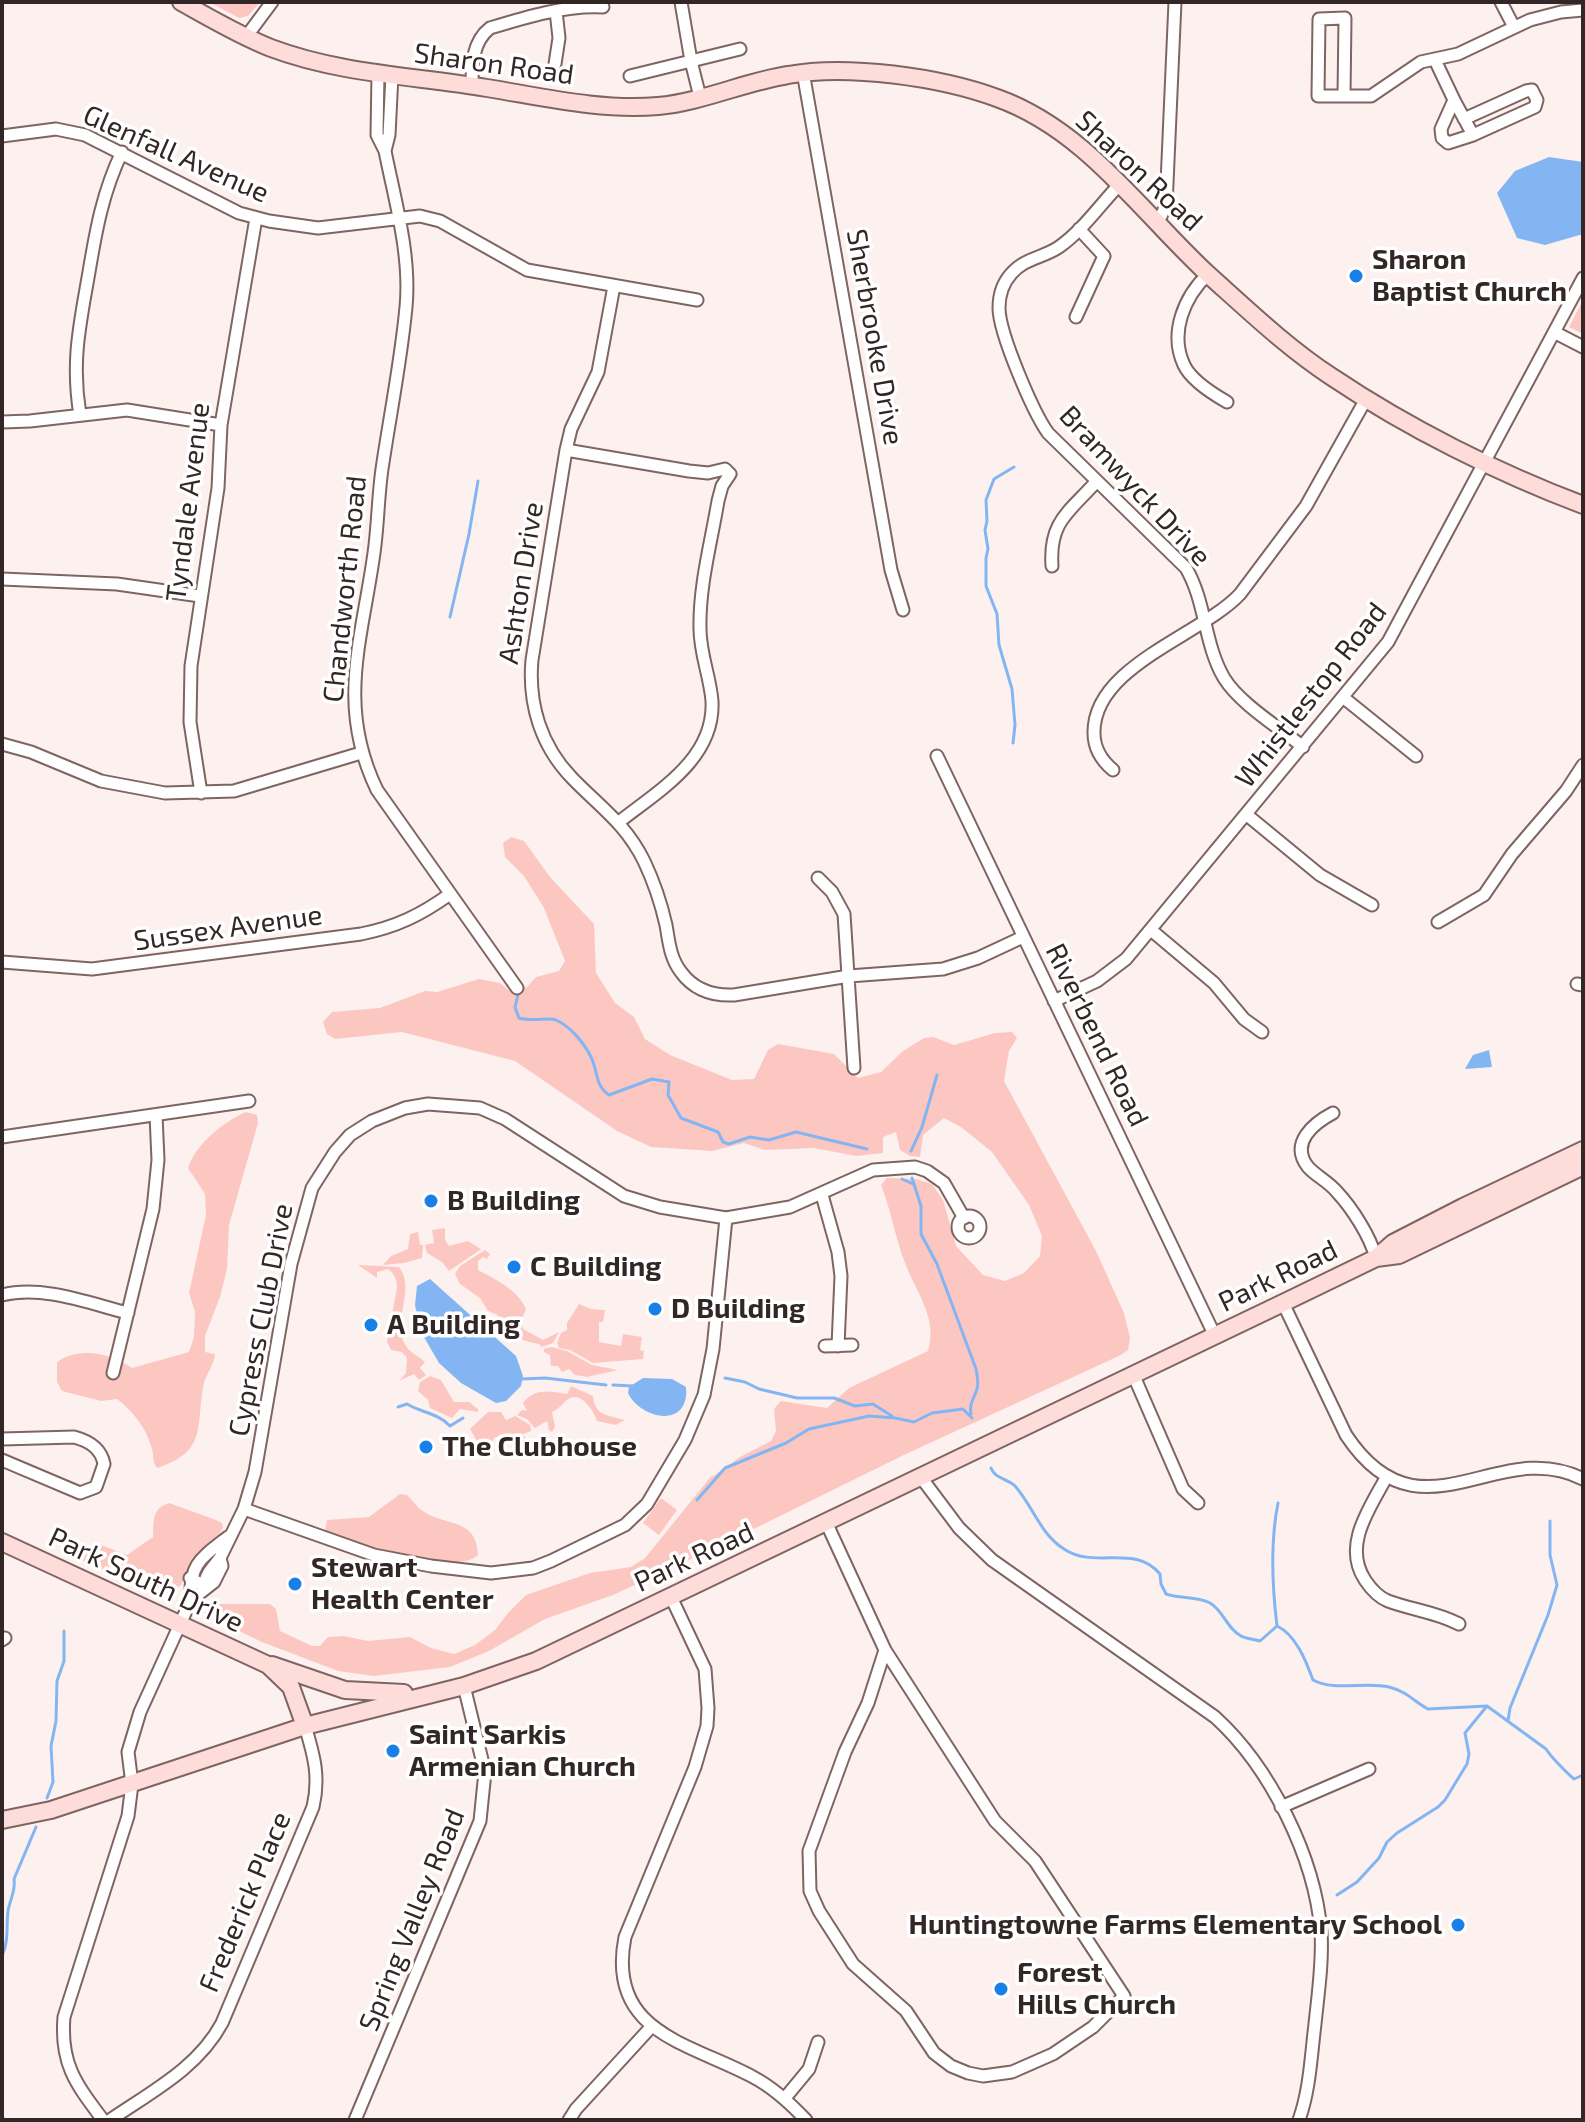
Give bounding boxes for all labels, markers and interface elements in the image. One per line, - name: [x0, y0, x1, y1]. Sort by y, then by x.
- street label: Sharon Road: [412, 36, 576, 92]
- street label: Glenfall Avenue: [78, 98, 274, 210]
- street label: Sharon Road: [1069, 104, 1209, 238]
- street label: Sherbrooke Drive: [839, 227, 911, 447]
- place label: Sharon Baptist Church: [1372, 243, 1567, 309]
- marker: Sharon Baptist Church: [1347, 267, 1365, 285]
- street label: Bramwyck Drive: [1052, 399, 1218, 573]
- street label: Tyndale Avenue: [159, 401, 217, 603]
- street label: Chandworth Road: [316, 474, 374, 704]
- street label: Ashton Drive: [492, 500, 550, 666]
- street label: Whistlestop Road: [1228, 596, 1394, 794]
- street label: Sussex Avenue: [132, 898, 324, 958]
- street label: Riverbend Road: [1038, 938, 1156, 1132]
- place label: B Building: [447, 1184, 580, 1218]
- marker: B Building: [422, 1192, 440, 1210]
- street label: Cypress Club Drive: [222, 1201, 300, 1439]
- street label: Park Road: [1213, 1233, 1343, 1319]
- place label: C Building: [530, 1250, 661, 1284]
- marker: C Building: [505, 1258, 523, 1276]
- place label: D Building: [671, 1292, 805, 1326]
- marker: D Building: [646, 1300, 664, 1318]
- place label: A Building: [387, 1308, 520, 1342]
- marker: A Building: [362, 1316, 380, 1334]
- place label: The Clubhouse: [442, 1430, 637, 1464]
- marker: The Clubhouse: [417, 1438, 435, 1456]
- street label: Park Road: [629, 1515, 759, 1599]
- street label: Park South Drive: [43, 1520, 249, 1640]
- place label: Stewart Health Center: [311, 1551, 494, 1617]
- marker: Stewart Health Center: [286, 1575, 304, 1593]
- place label: Saint Sarkis Armenian Church: [409, 1718, 636, 1784]
- marker: Saint Sarkis Armenian Church: [384, 1742, 402, 1760]
- street label: Spring Valley Road: [352, 1804, 472, 2036]
- street label: Frederick Place: [192, 1807, 298, 1997]
- place label: Huntingtowne Farms Elementary School: [909, 1908, 1442, 1942]
- marker: Huntingtowne Farms Elementary School: [1449, 1916, 1467, 1934]
- place label: Forest Hills Church: [1017, 1956, 1176, 2022]
- marker: Forest Hills Church: [992, 1980, 1010, 1998]

